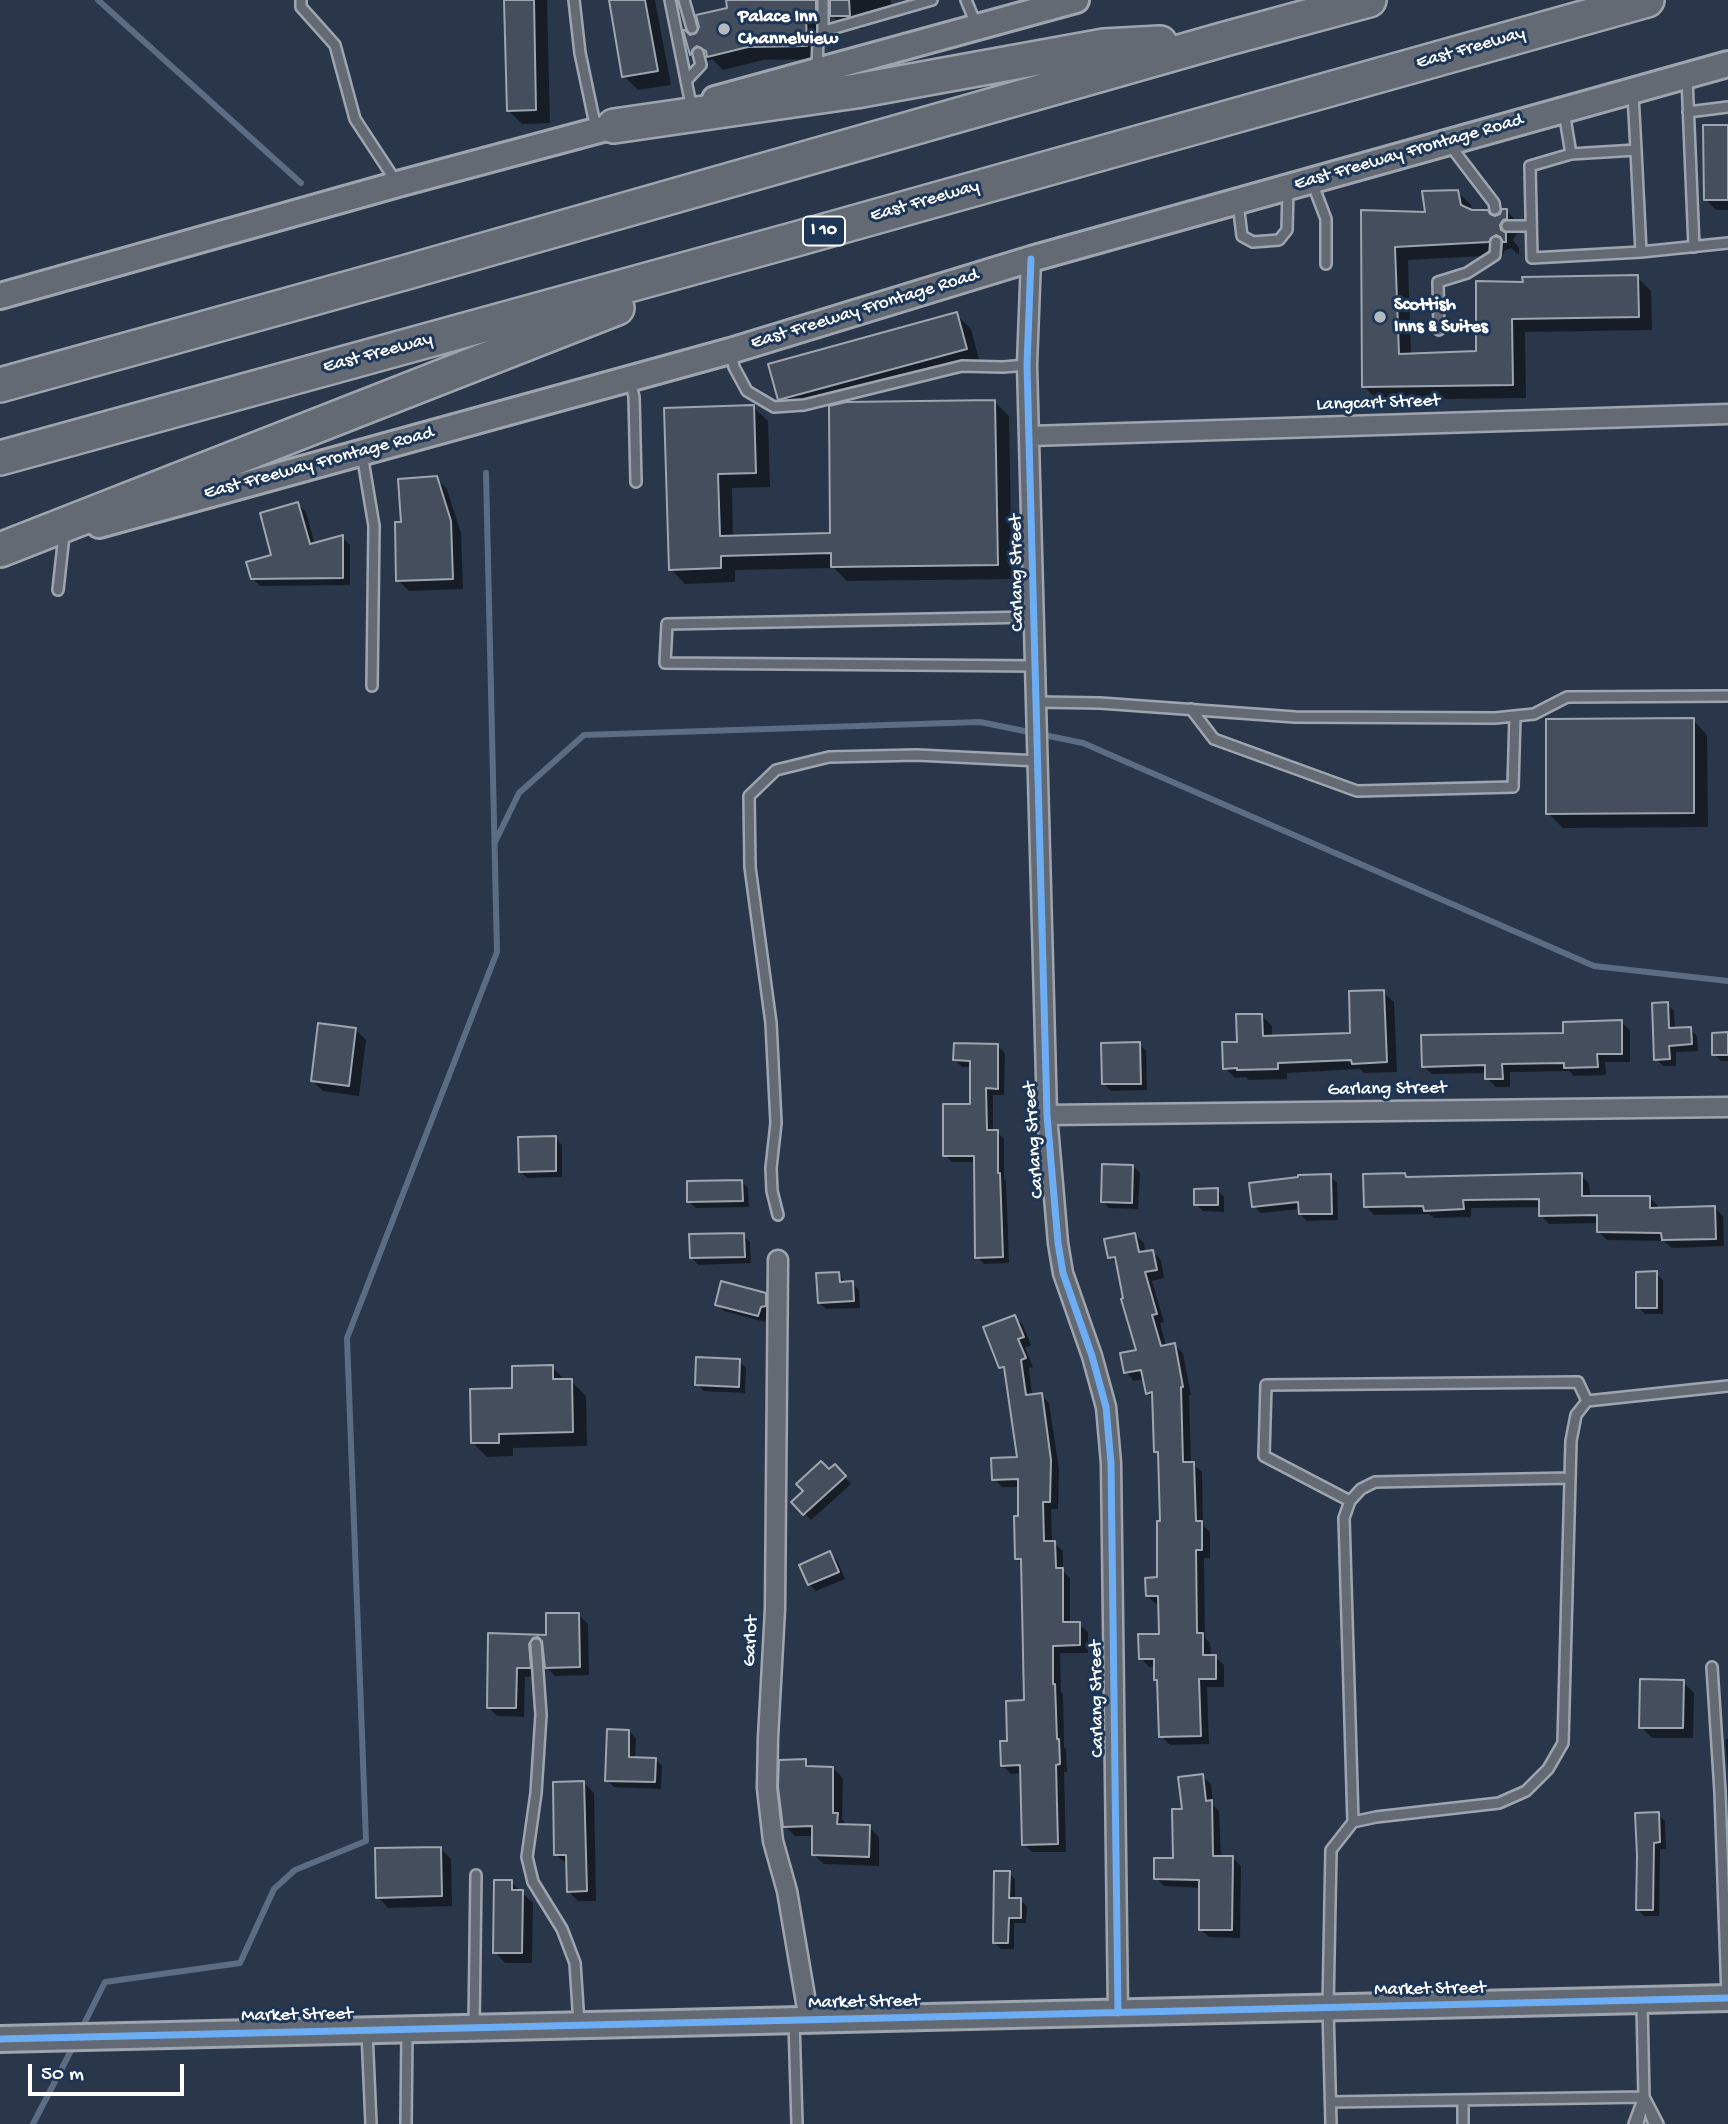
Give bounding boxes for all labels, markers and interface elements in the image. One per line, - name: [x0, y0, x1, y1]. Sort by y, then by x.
- place label: Palace Inn Channelview: [738, 7, 838, 51]
- marker: Palace Inn Channelview: [716, 21, 732, 37]
- street label: East Freeway: [1414, 23, 1528, 75]
- street label: East Freeway Frontage Road: [1292, 109, 1526, 197]
- street label: East Freeway: [868, 176, 982, 228]
- road number: I 10: [803, 216, 845, 246]
- street label: East Freeway Frontage Road: [748, 264, 982, 356]
- place label: Scottish Inns & Suites: [1394, 295, 1488, 339]
- marker: Scottish Inns & Suites: [1372, 309, 1388, 325]
- street label: East Freeway: [321, 328, 435, 380]
- street label: Langcart Street: [1316, 390, 1440, 418]
- street label: East Freeway Frontage Road: [202, 422, 436, 506]
- street label: Carlang Street: [1006, 514, 1030, 632]
- street label: Garlang Street: [1327, 1078, 1447, 1102]
- street label: Carlang Street: [1020, 1081, 1050, 1199]
- street label: Garlot: [739, 1615, 765, 1667]
- street label: Carlang Street: [1086, 1640, 1110, 1758]
- street label: Market Street: [1374, 1978, 1486, 2002]
- street label: Market Street: [808, 1991, 920, 2015]
- street label: Market Street: [241, 2004, 353, 2028]
- scale bar: [32, 2050, 187, 2094]
- text: 50 m: [41, 2063, 84, 2088]

